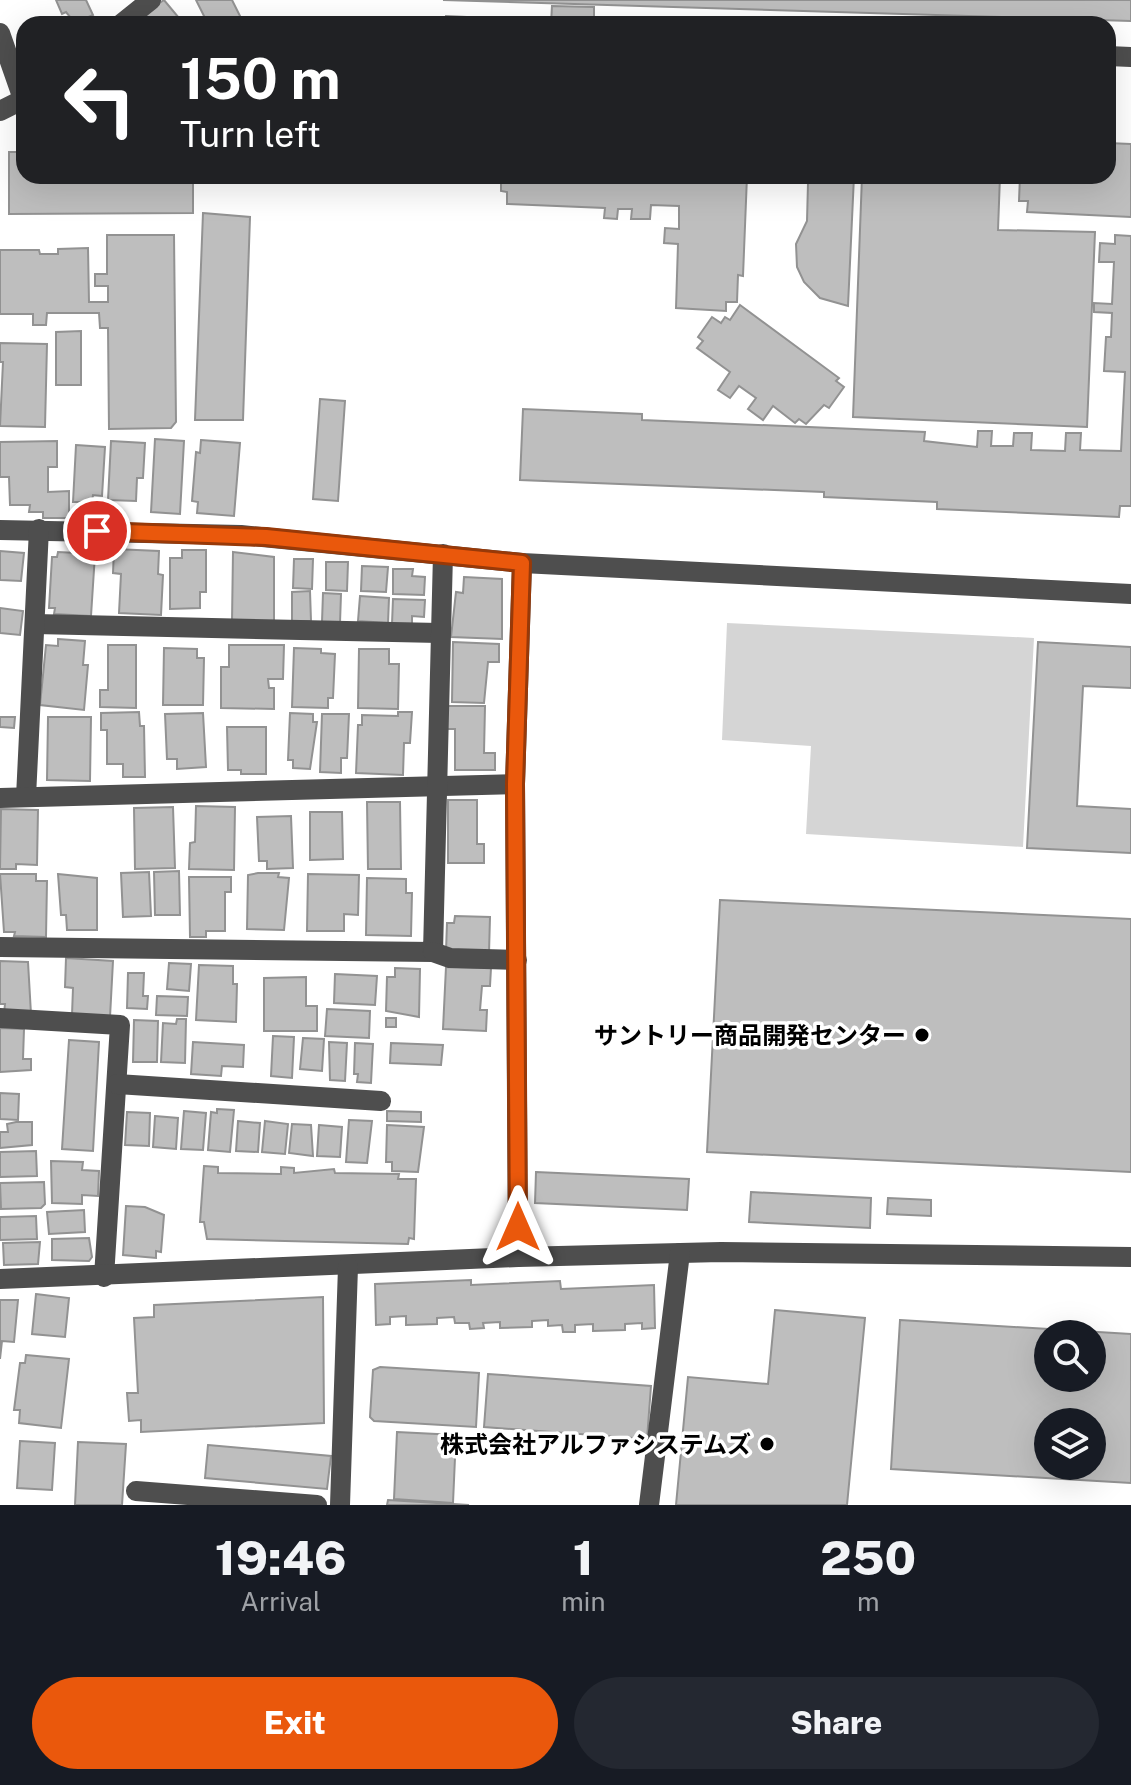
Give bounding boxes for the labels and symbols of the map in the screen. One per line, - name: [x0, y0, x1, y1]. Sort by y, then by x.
- pin: [63, 497, 131, 565]
- place label: サントリー商品開発センター: [594, 1021, 906, 1049]
- marker: サントリー商品開発センター: [913, 1026, 931, 1044]
- position arrow: [476, 1185, 560, 1269]
- place label: 株式会社アルファシステムズ: [440, 1430, 751, 1458]
- marker: 株式会社アルファシステムズ: [758, 1435, 776, 1453]

